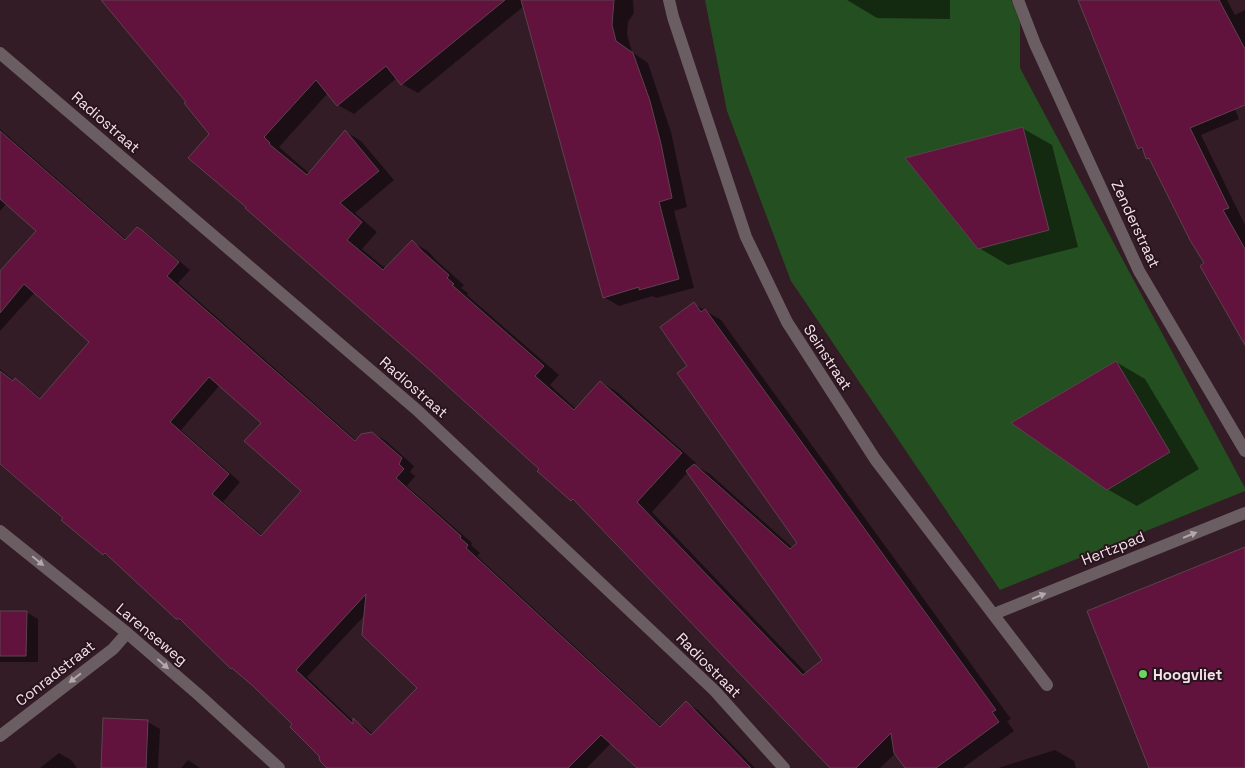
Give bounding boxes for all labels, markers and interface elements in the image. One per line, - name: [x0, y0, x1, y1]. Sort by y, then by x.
- street label: Radiostraat: [68, 87, 144, 157]
- street label: Zenderstraat: [1107, 177, 1165, 271]
- street label: Seinstraat: [800, 321, 856, 394]
- street label: Radiostraat: [376, 352, 452, 422]
- street label: Hertzpad: [1078, 527, 1148, 569]
- one-way arrow: [1183, 531, 1198, 539]
- one-way arrow: [31, 556, 44, 567]
- one-way arrow: [1032, 591, 1046, 599]
- street label: Larenseweg: [112, 599, 192, 669]
- street label: Radiostraat: [673, 629, 746, 702]
- street label: Conradstraat: [12, 636, 98, 710]
- one-way arrow: [157, 659, 170, 670]
- place label: Hoogvliet: [1153, 665, 1222, 684]
- marker: Hoogvliet: [1137, 668, 1149, 680]
- one-way arrow: [69, 673, 82, 684]

